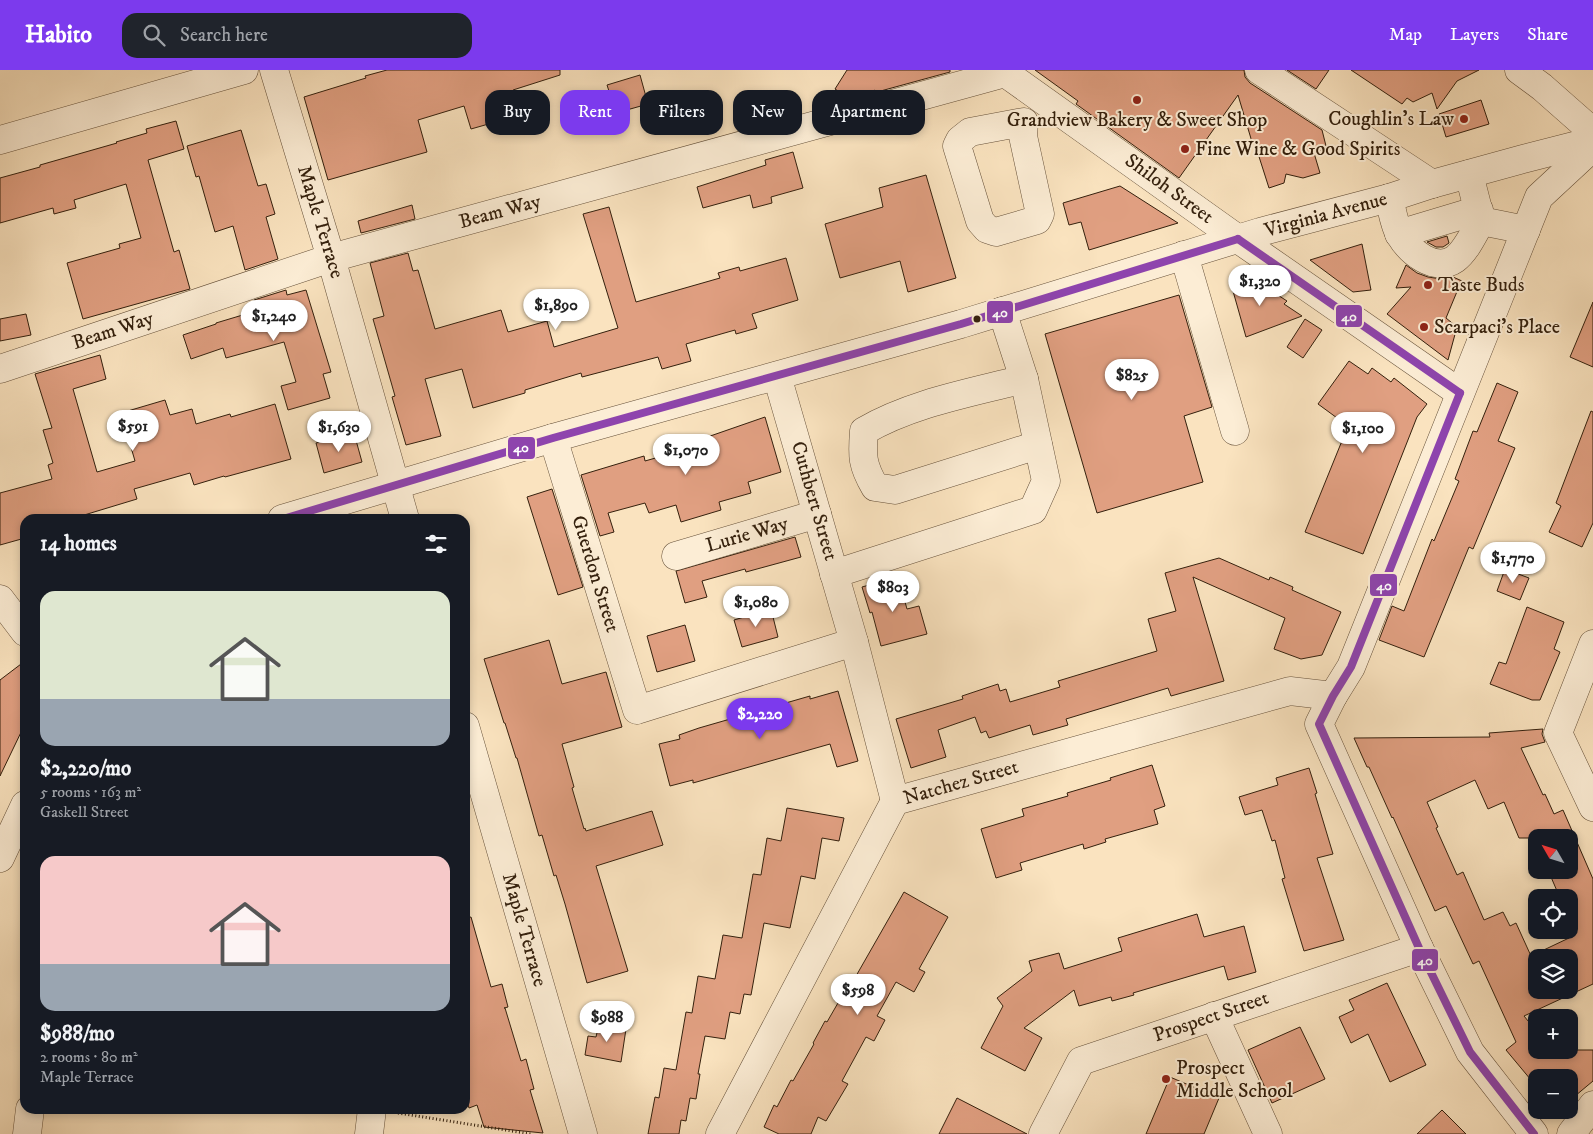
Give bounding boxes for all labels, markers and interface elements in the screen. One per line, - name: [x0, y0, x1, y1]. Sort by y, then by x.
- search box: [122, 13, 472, 58]
- text: Habito: [25, 20, 92, 50]
- icon: search: [140, 21, 168, 49]
- text: Search here: [180, 24, 268, 47]
- text: Map: [1389, 24, 1422, 46]
- text: Layers: [1450, 24, 1499, 46]
- text: Share: [1527, 24, 1568, 46]
- chip: Buy: [485, 90, 550, 135]
- chip: Rent: [560, 90, 630, 135]
- chip: Filters: [640, 90, 723, 135]
- chip: New: [733, 90, 802, 135]
- chip: Apartment: [812, 90, 925, 135]
- marker: Grandview Bakery & Sweet Shop: [1131, 94, 1143, 106]
- place label: Coughlin's Law: [1328, 107, 1454, 132]
- place label: Grandview Bakery & Sweet Shop: [1007, 108, 1267, 133]
- marker: Coughlin's Law: [1458, 113, 1470, 125]
- place label: Fine Wine & Good Spirits: [1195, 137, 1401, 162]
- marker: Fine Wine & Good Spirits: [1179, 143, 1191, 155]
- street label: Shiloh Street: [1120, 148, 1218, 230]
- street label: Maple Terrace: [291, 162, 349, 282]
- street label: Virginia Avenue: [1261, 187, 1390, 244]
- street label: Beam Way: [456, 189, 544, 235]
- pin: $1,320: [1219, 264, 1301, 307]
- text: $1,320: [1239, 271, 1281, 291]
- place label: Taste Buds: [1438, 273, 1525, 298]
- marker: Taste Buds: [1422, 279, 1434, 291]
- pin: $1,890: [515, 288, 597, 331]
- text: $1,890: [534, 295, 578, 315]
- pin: $1,240: [233, 300, 315, 342]
- line badge: 40: [986, 300, 1014, 324]
- text: 40: [991, 304, 1008, 322]
- line badge: 40: [1335, 304, 1363, 328]
- street label: Beam Way: [69, 306, 157, 356]
- text: $1,240: [252, 306, 296, 326]
- text: 40: [1340, 308, 1357, 326]
- unlabelled marker: [972, 314, 982, 324]
- place label: Scarpaci's Place: [1434, 315, 1560, 340]
- marker: Scarpaci's Place: [1418, 321, 1430, 333]
- pin: $825: [1102, 358, 1162, 401]
- text: $825: [1116, 365, 1148, 385]
- pin: $591: [103, 410, 163, 452]
- pin: $1,630: [298, 410, 380, 453]
- pin: $1,100: [1322, 412, 1404, 454]
- text: $591: [118, 416, 148, 436]
- text: $1,630: [318, 417, 360, 437]
- text: $1,100: [1342, 418, 1384, 438]
- pin: $1,070: [645, 434, 727, 476]
- line badge: 40: [507, 436, 536, 460]
- street label: Cuthbert Street: [785, 438, 843, 564]
- text: 40: [512, 439, 529, 457]
- text: $1,070: [664, 440, 708, 460]
- street label: Lurie Way: [703, 511, 791, 559]
- street label: Guerdon Street: [565, 512, 625, 636]
- icon: filters: [422, 530, 450, 558]
- text: 14 homes: [40, 531, 117, 557]
- pin: $1,770: [1472, 542, 1554, 584]
- text: $1,770: [1491, 548, 1535, 568]
- pin: $803: [863, 570, 923, 613]
- line badge: 40: [1369, 573, 1398, 597]
- text: $803: [877, 577, 909, 597]
- text: 40: [1375, 577, 1392, 595]
- pin: $1,080: [715, 586, 797, 628]
- text: $1,080: [734, 592, 778, 612]
- icon: home: [200, 624, 290, 714]
- pin: $2,220: [719, 698, 801, 740]
- text: $2,220: [737, 704, 783, 724]
- street label: Natchez Street: [901, 755, 1021, 811]
- text: $2,220/mo: [40, 756, 131, 782]
- text: 5 rooms · 163 m²: [40, 782, 141, 802]
- text: Gaskell Street: [40, 802, 129, 822]
- north arrow: [1528, 829, 1578, 879]
- map controls: [1528, 829, 1578, 1119]
- street label: Maple Terrace: [496, 870, 552, 990]
- icon: home: [200, 889, 290, 979]
- button: locate: [1528, 889, 1578, 939]
- line badge: 40: [1411, 948, 1439, 972]
- button: layers: [1528, 949, 1578, 999]
- text: 40: [1416, 952, 1433, 970]
- pin: $598: [828, 974, 888, 1016]
- text: $598: [842, 980, 874, 1000]
- street label: Prospect Street: [1150, 986, 1272, 1048]
- pin: $988: [577, 1000, 637, 1043]
- text: $988: [591, 1007, 623, 1027]
- button: +: [1528, 1009, 1578, 1059]
- text: $988/mo: [40, 1021, 115, 1047]
- text: 2 rooms · 80 m²: [40, 1047, 138, 1067]
- place label: Prospect Middle School: [1176, 1056, 1293, 1104]
- text: Maple Terrace: [40, 1067, 134, 1087]
- button: −: [1528, 1069, 1578, 1119]
- marker: Prospect Middle School: [1160, 1073, 1172, 1085]

